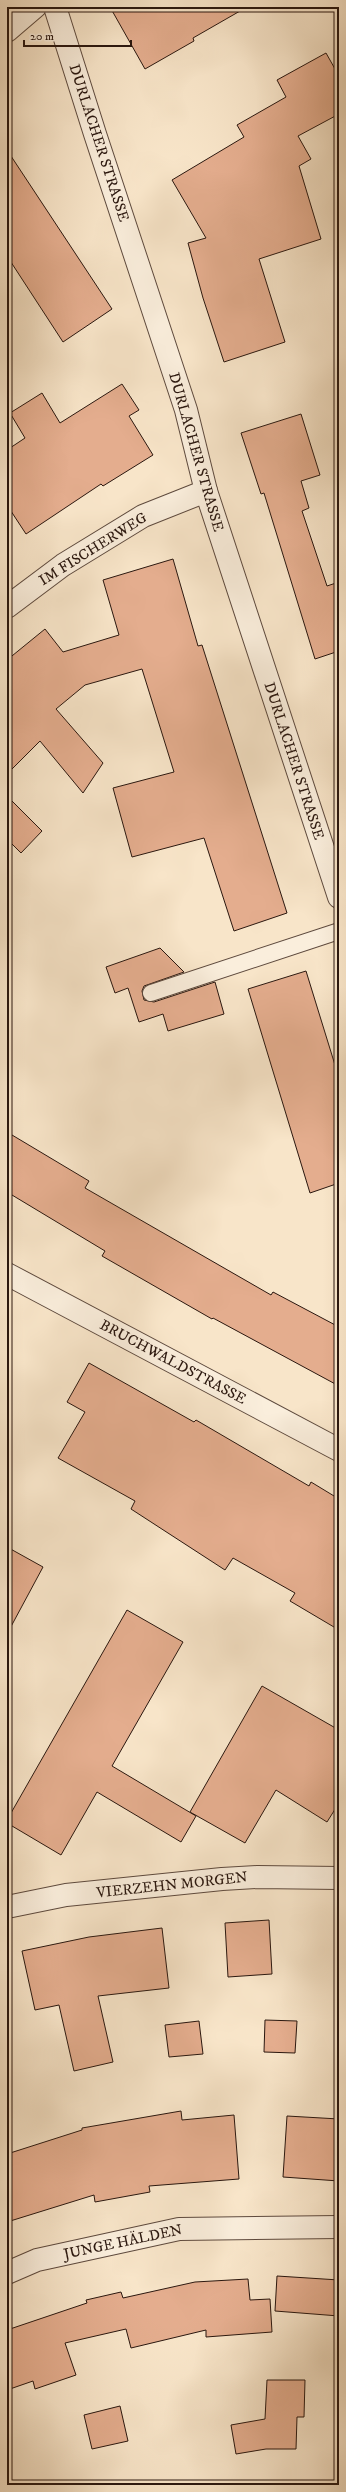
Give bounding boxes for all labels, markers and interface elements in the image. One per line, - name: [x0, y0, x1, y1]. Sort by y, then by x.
- scale bar: [24, 22, 131, 48]
- text: 20 m: [30, 29, 54, 44]
- street label: DURLACHER STRASSE: [65, 62, 134, 225]
- street label: DURLACHER STRASSE: [164, 370, 228, 534]
- street label: IM FISCHERWEG: [35, 508, 151, 590]
- street label: DURLACHER STRASSE: [260, 680, 329, 843]
- street label: BRUCHWALDSTRASSE: [97, 1315, 250, 1409]
- street label: VIERZEHN MORGEN: [94, 1868, 249, 1902]
- street label: JUNGE HÄLDEN: [60, 2220, 184, 2264]

